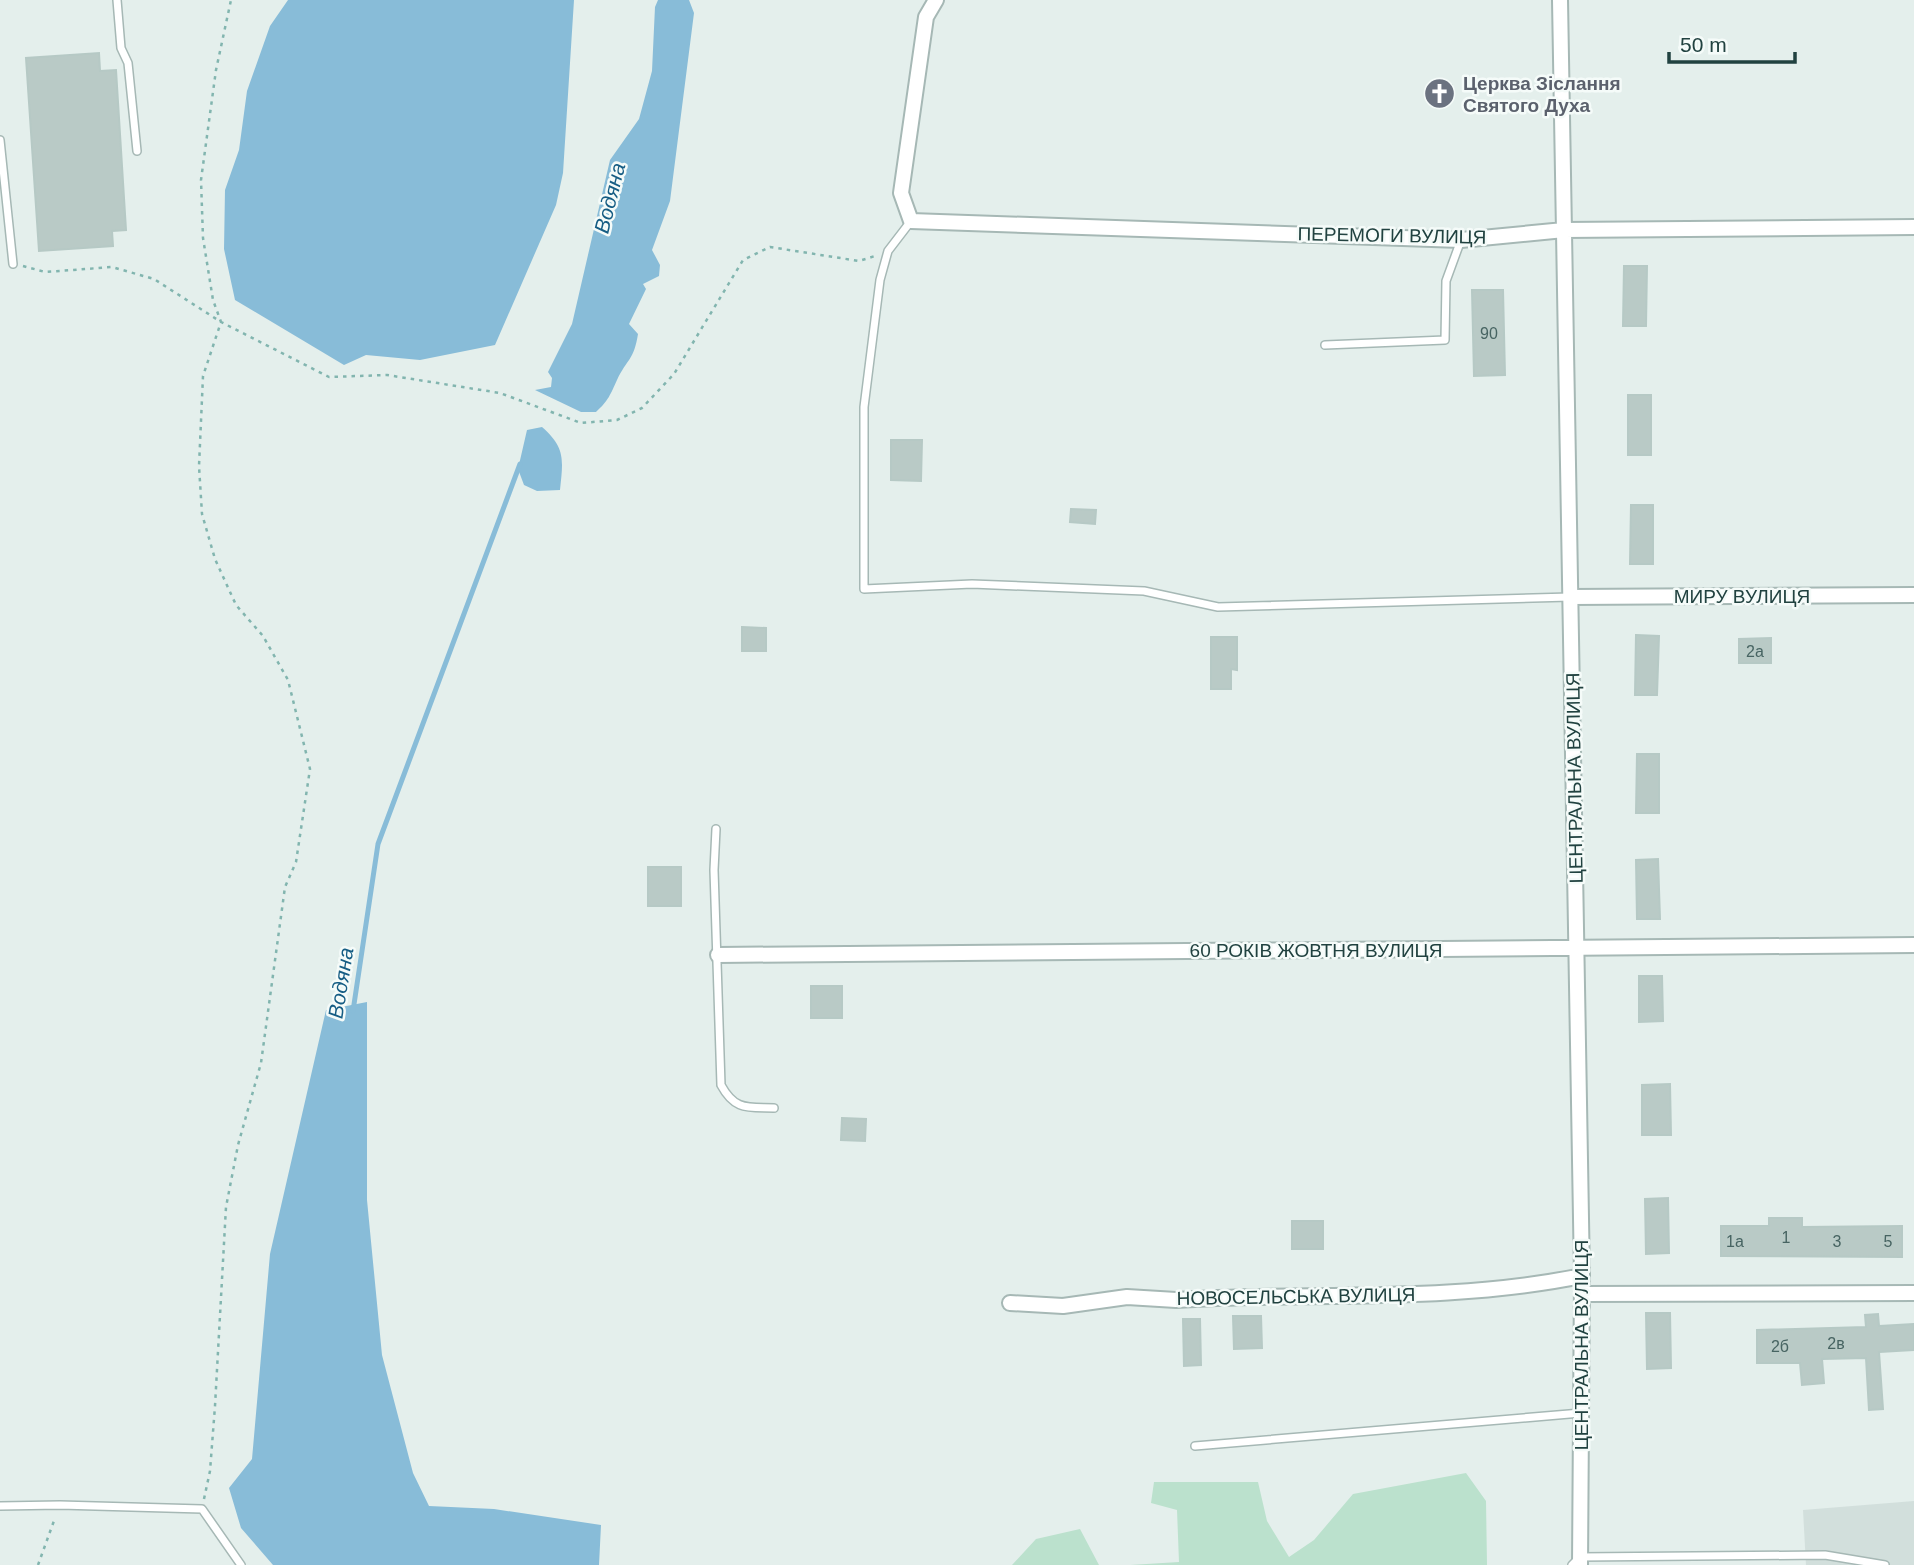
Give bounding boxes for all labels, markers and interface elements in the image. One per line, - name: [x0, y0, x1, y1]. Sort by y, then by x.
- scale bar: [1669, 21, 1795, 65]
- text: 50 m: [1680, 33, 1727, 56]
- place label: Церква Зіслання Святого Духа: [1463, 73, 1621, 116]
- church icon: Церква Зіслання Святого Духа: [1423, 77, 1457, 111]
- water label: Водяна: [590, 160, 629, 235]
- street label: ПЕРЕМОГИ ВУЛИЦЯ: [1297, 223, 1487, 248]
- house number: 90: [1480, 325, 1498, 342]
- street label: МИРУ ВУЛИЦЯ: [1674, 586, 1810, 607]
- house number: 2а: [1746, 643, 1764, 660]
- street label: ЦЕНТРАЛЬНА ВУЛИЦЯ: [1562, 673, 1587, 883]
- street label: 60 РОКІВ ЖОВТНЯ ВУЛИЦЯ: [1190, 940, 1442, 961]
- water label: Водяна: [324, 946, 357, 1020]
- house number: 1: [1782, 1229, 1791, 1246]
- house number: 1а: [1726, 1233, 1744, 1250]
- house number: 3: [1833, 1233, 1842, 1250]
- house number: 5: [1884, 1233, 1893, 1250]
- street label: ЦЕНТРАЛЬНА ВУЛИЦЯ: [1571, 1240, 1592, 1450]
- street label: НОВОСЕЛЬСЬКА ВУЛИЦЯ: [1176, 1284, 1416, 1309]
- house number: 2в: [1827, 1335, 1845, 1352]
- house number: 2б: [1771, 1338, 1789, 1355]

